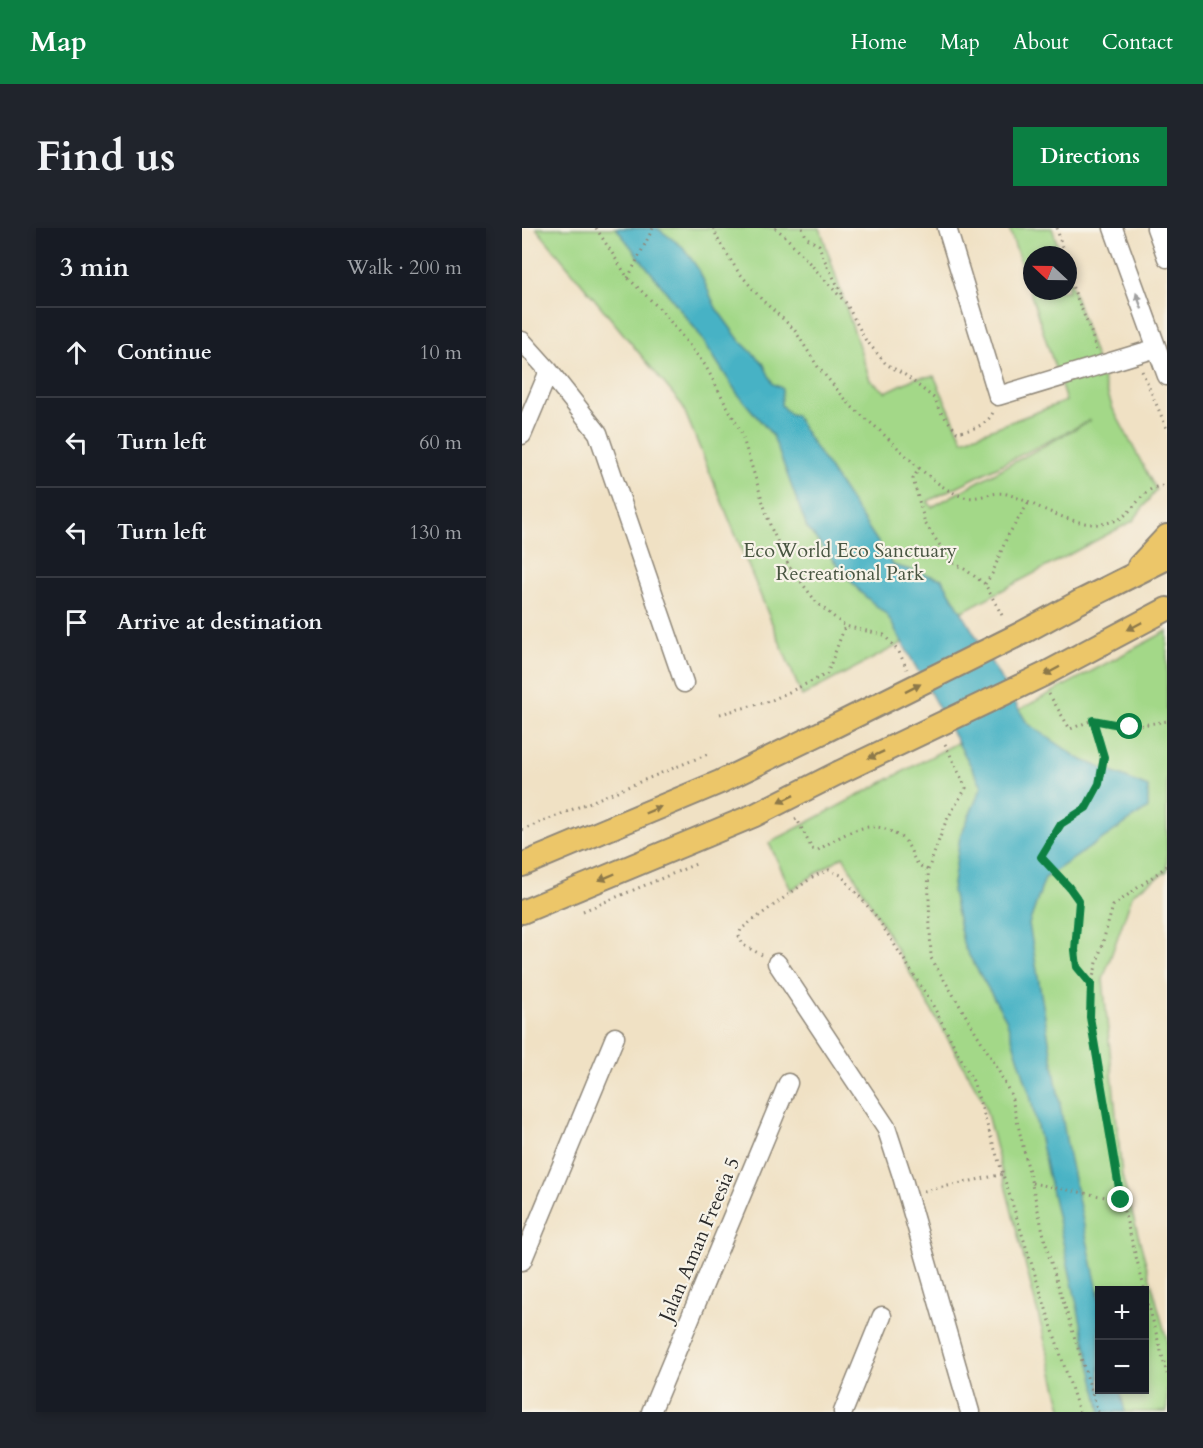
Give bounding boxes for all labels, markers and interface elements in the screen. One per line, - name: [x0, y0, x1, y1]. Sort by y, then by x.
- text: Map: [30, 23, 87, 61]
- text: Home: [851, 28, 907, 57]
- text: Map: [940, 28, 980, 57]
- text: About: [1013, 28, 1069, 57]
- text: Contact: [1102, 28, 1173, 57]
- button: Directions: [1013, 127, 1167, 186]
- text: Find us: [36, 128, 176, 185]
- north arrow: [1023, 246, 1077, 300]
- text: 3 min: [60, 250, 129, 285]
- text: Walk · 200 m: [347, 254, 462, 281]
- one-way arrow: [1134, 292, 1144, 310]
- icon: ahead: [60, 336, 93, 369]
- text: Continue: [117, 337, 212, 367]
- text: 10 m: [419, 339, 462, 366]
- icon: left: [60, 426, 93, 459]
- text: Turn left: [117, 427, 206, 457]
- text: 60 m: [419, 429, 462, 456]
- icon: left: [60, 516, 93, 549]
- text: Turn left: [117, 517, 206, 547]
- text: 130 m: [409, 519, 462, 546]
- park label: EcoWorld Eco Sanctuary Recreational Park: [743, 537, 958, 587]
- icon: arrive: [60, 606, 93, 639]
- text: Arrive at destination: [117, 607, 322, 637]
- one-way arrow: [1126, 621, 1143, 631]
- one-way arrow: [1043, 666, 1060, 676]
- one-way arrow: [904, 683, 921, 693]
- route start: [1116, 713, 1142, 739]
- one-way arrow: [867, 751, 884, 760]
- one-way arrow: [777, 795, 794, 804]
- one-way arrow: [645, 805, 663, 815]
- one-way arrow: [598, 873, 616, 882]
- street label: Jalan Aman Freesia 5: [652, 1153, 746, 1328]
- route end: [1107, 1186, 1133, 1212]
- map controls: [1095, 1286, 1149, 1394]
- button: +: [1095, 1286, 1149, 1340]
- button: −: [1095, 1340, 1149, 1394]

